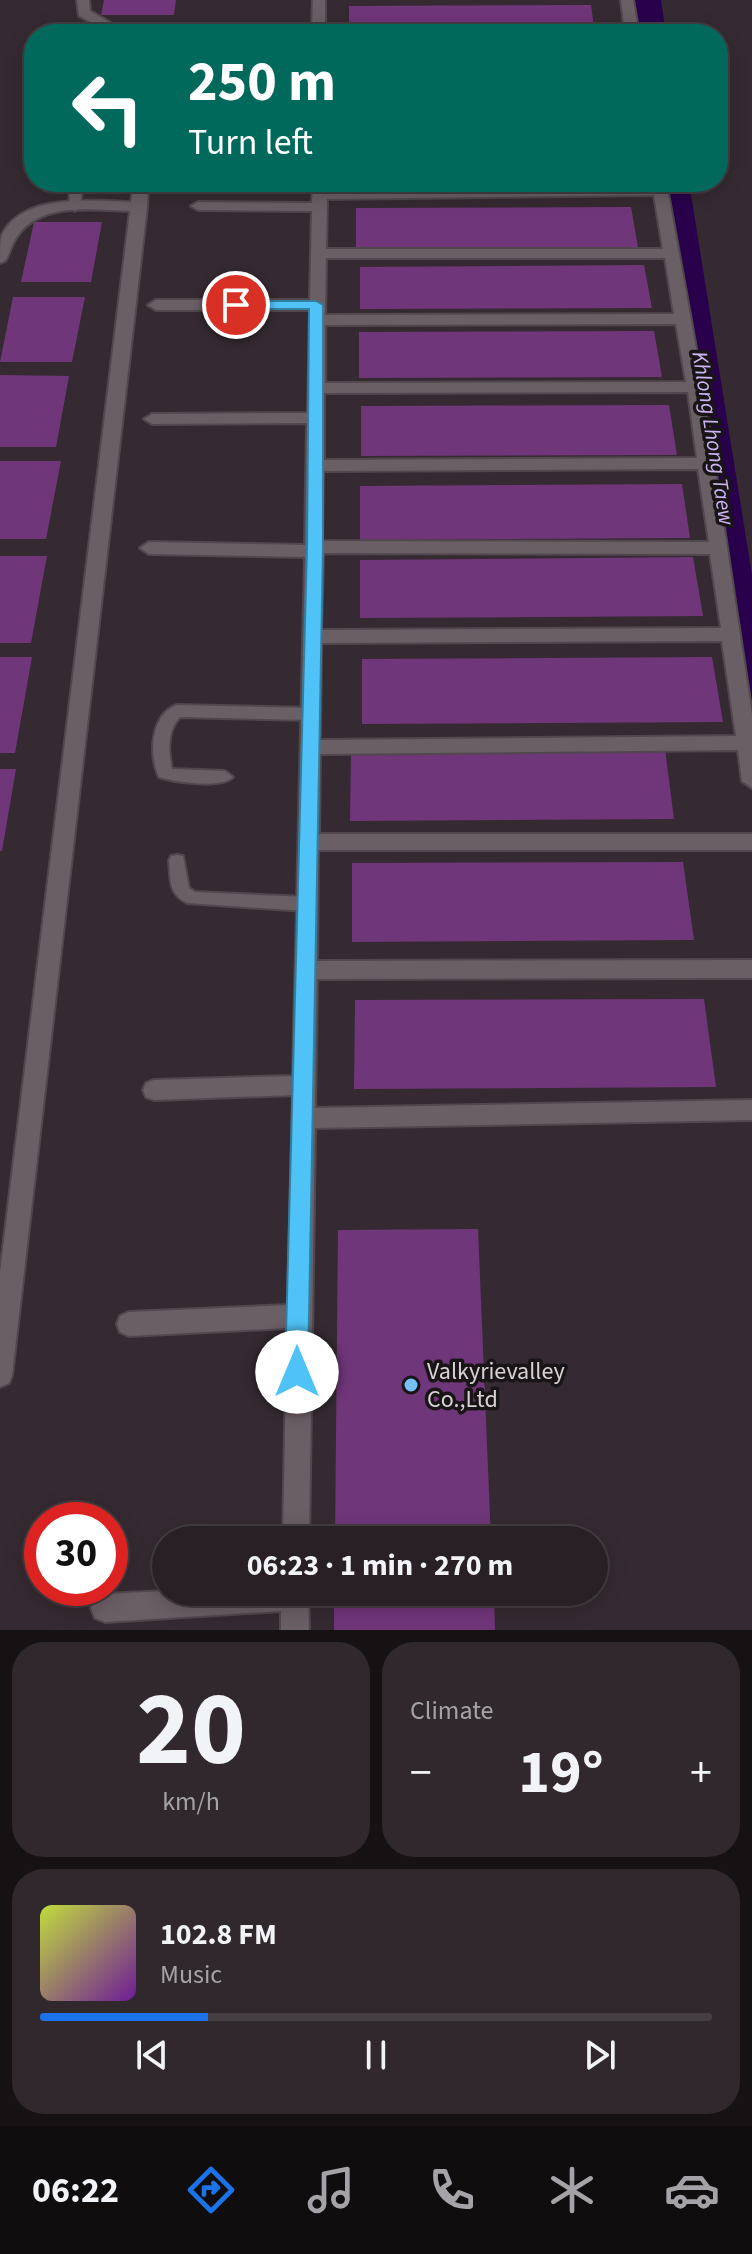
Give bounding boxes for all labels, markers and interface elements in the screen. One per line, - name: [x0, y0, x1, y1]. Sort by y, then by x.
- text: 250 m: [188, 43, 336, 122]
- icon: left: [56, 56, 160, 160]
- text: Turn left: [188, 117, 313, 168]
- pin: [202, 271, 270, 339]
- icon: arrive: [214, 283, 258, 327]
- water label: Khlong Lhong Taew: [683, 349, 743, 528]
- position arrow: [255, 1330, 339, 1414]
- place label: Valkyrievalley Co.,Ltd: [427, 1354, 565, 1417]
- marker: Valkyrievalley Co.,Ltd: [402, 1376, 420, 1394]
- speed limit sign: 30: [24, 1502, 128, 1606]
- text: 06:23 · 1 min · 270 m: [247, 1544, 513, 1587]
- text: 20: [136, 1657, 246, 1805]
- text: Climate: [410, 1692, 494, 1729]
- text: 19°: [518, 1731, 604, 1816]
- text: −: [410, 1742, 432, 1805]
- text: +: [690, 1742, 712, 1805]
- text: km/h: [162, 1783, 220, 1820]
- text: 102.8 FM: [160, 1913, 277, 1956]
- text: Music: [160, 1956, 222, 1993]
- icon: previous: [130, 2033, 174, 2077]
- icon: pause: [354, 2033, 398, 2077]
- icon: next: [578, 2033, 622, 2077]
- icon: directions: [183, 2162, 239, 2218]
- icon: music: [303, 2162, 359, 2218]
- icon: phone: [424, 2162, 480, 2218]
- icon: climate: [544, 2162, 600, 2218]
- icon: car: [664, 2162, 720, 2218]
- text: 06:22: [32, 2165, 119, 2216]

